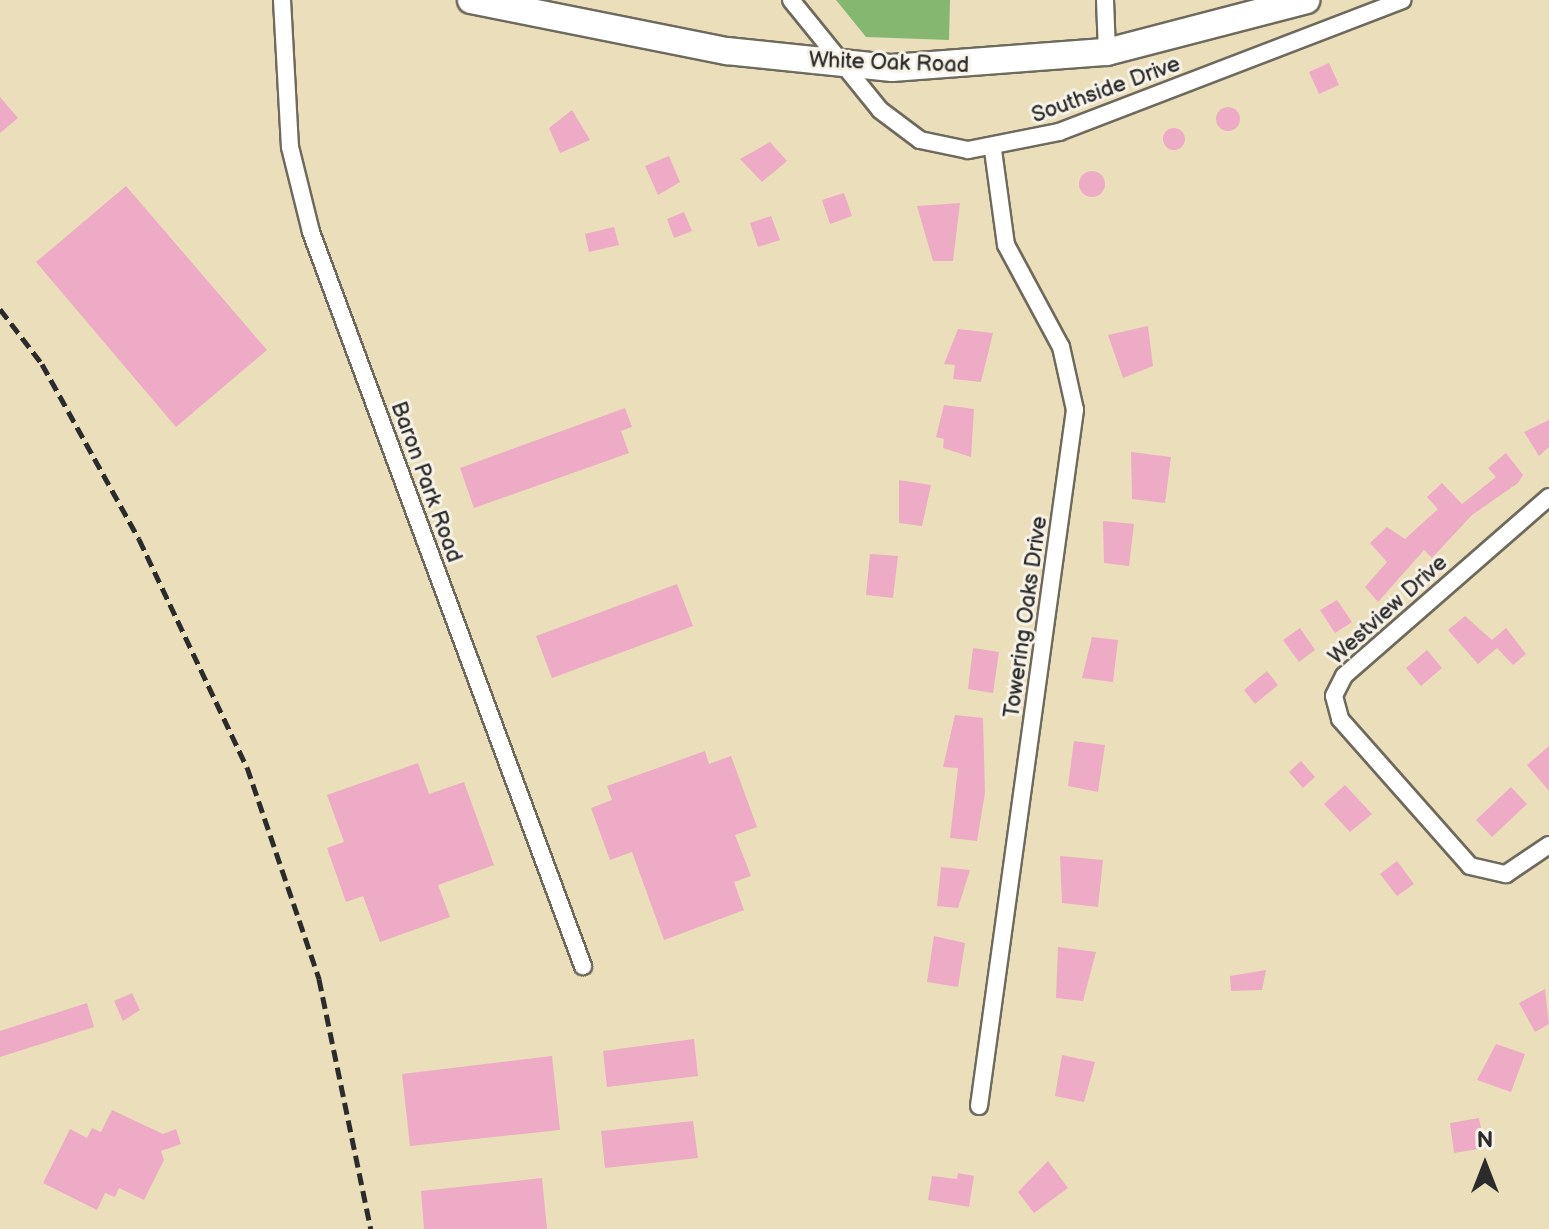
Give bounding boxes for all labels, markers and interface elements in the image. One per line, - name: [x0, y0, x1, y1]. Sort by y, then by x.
- street label: White Oak Road: [808, 47, 970, 79]
- street label: Southside Drive: [1028, 51, 1184, 129]
- street label: Baron Park Road: [385, 398, 467, 566]
- street label: Towering Oaks Drive: [999, 515, 1053, 719]
- street label: Westview Drive: [1323, 550, 1453, 670]
- north arrow: [1445, 1125, 1525, 1205]
- text: N: [1477, 1127, 1493, 1154]

